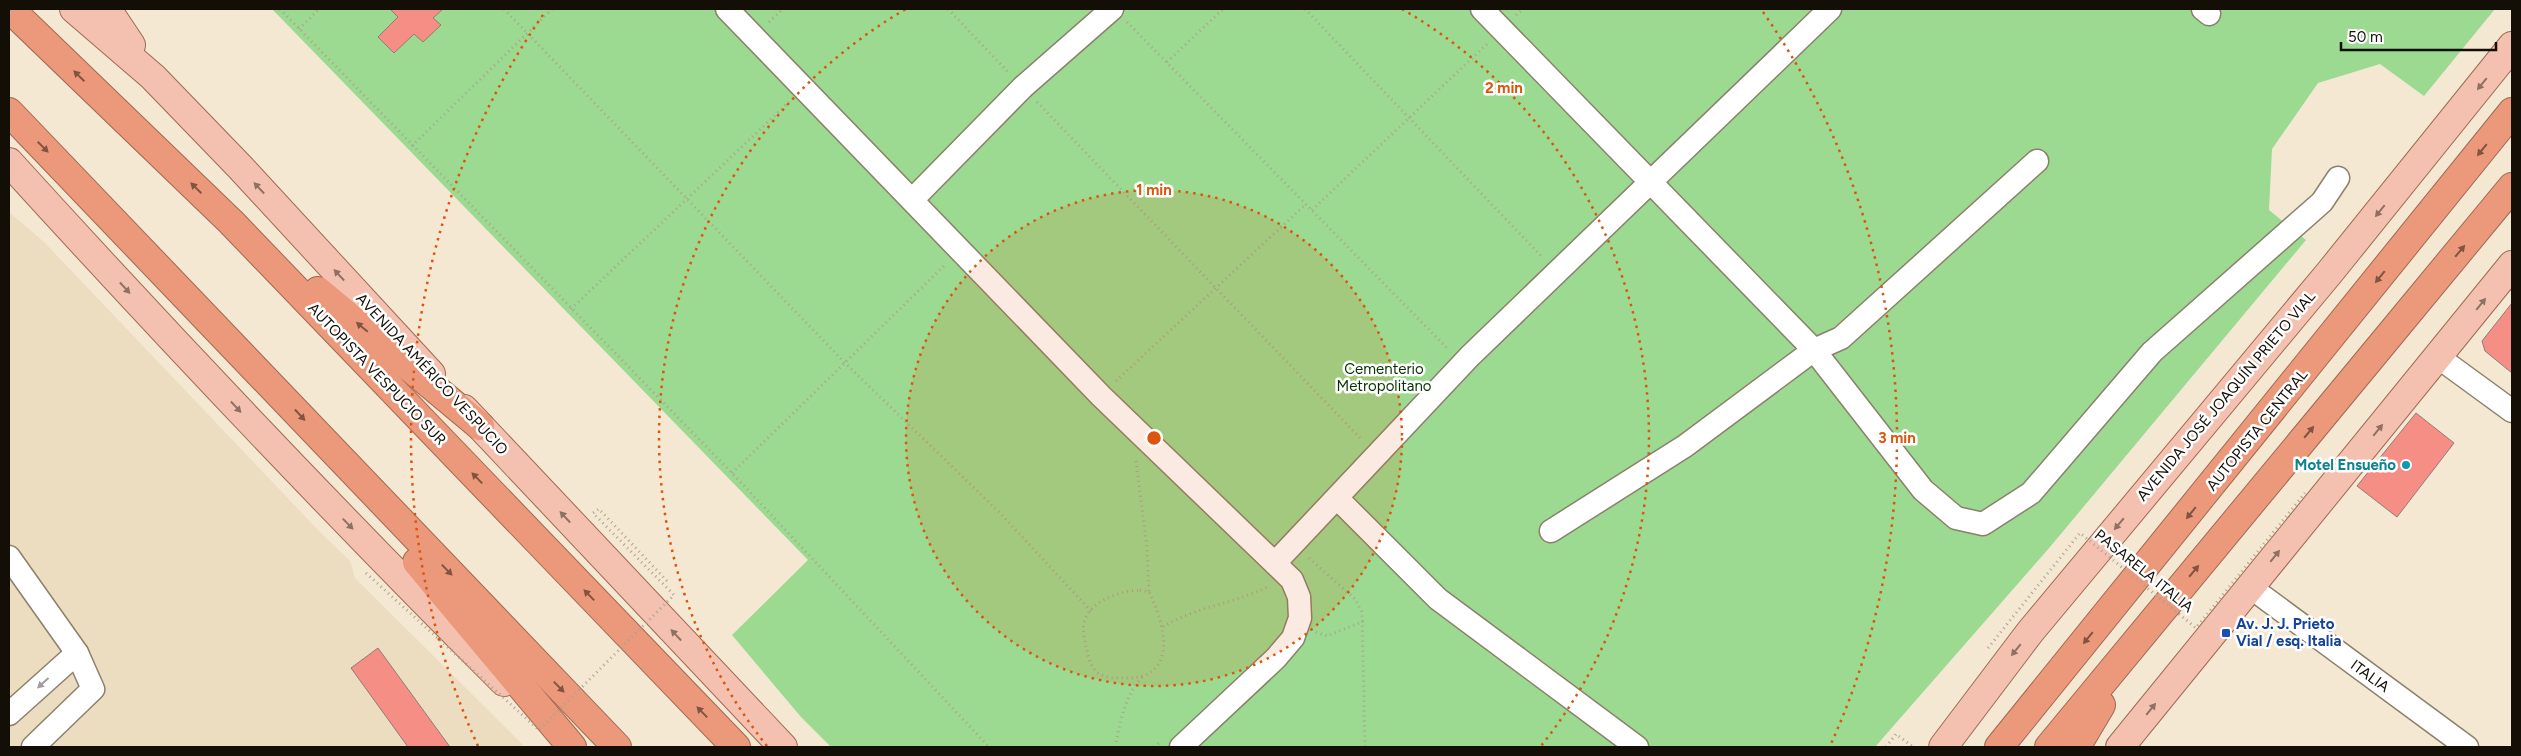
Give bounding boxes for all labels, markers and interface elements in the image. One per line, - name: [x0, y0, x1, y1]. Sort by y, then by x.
- scale bar: [2341, 20, 2496, 52]
- text: 50 m: [2348, 28, 2383, 46]
- one-way arrow: [73, 70, 85, 82]
- one-way arrow: [2476, 77, 2487, 90]
- text: 2 min: [1485, 79, 1523, 97]
- one-way arrow: [37, 140, 49, 152]
- one-way arrow: [2476, 143, 2487, 156]
- text: 1 min: [1136, 181, 1172, 199]
- one-way arrow: [190, 182, 202, 194]
- one-way arrow: [253, 183, 265, 195]
- one-way arrow: [2374, 204, 2385, 217]
- one-way arrow: [2454, 245, 2465, 258]
- one-way arrow: [334, 268, 345, 281]
- one-way arrow: [2375, 270, 2386, 283]
- one-way arrow: [119, 282, 131, 294]
- street label: AVENIDA JOSÉ JOAQUÍN PRIETO VIAL: [2133, 287, 2319, 504]
- street label: AVENIDA AMÉRICO VESPUCIO: [352, 290, 512, 458]
- one-way arrow: [2475, 298, 2486, 311]
- street label: AUTOPISTA VESPUCIO SUR: [304, 299, 450, 449]
- one-way arrow: [356, 322, 369, 333]
- park label: Cementerio Metropolitano: [1336, 360, 1432, 395]
- street label: AUTOPISTA CENTRAL: [2203, 366, 2311, 494]
- one-way arrow: [230, 400, 242, 412]
- one-way arrow: [294, 409, 306, 421]
- one-way arrow: [2373, 424, 2384, 437]
- one-way arrow: [2304, 426, 2315, 439]
- centre of rings: [1145, 429, 1163, 447]
- text: 3 min: [1878, 429, 1916, 447]
- place label: Motel Ensueño: [2295, 456, 2396, 474]
- marker: Motel Ensueño: [2400, 459, 2412, 471]
- one-way arrow: [471, 472, 483, 484]
- one-way arrow: [2185, 506, 2196, 519]
- one-way arrow: [559, 511, 571, 523]
- one-way arrow: [342, 518, 354, 530]
- one-way arrow: [2114, 518, 2125, 530]
- street label: PASARELA ITALIA: [2091, 526, 2197, 616]
- one-way arrow: [2270, 550, 2281, 563]
- one-way arrow: [441, 563, 453, 575]
- one-way arrow: [2189, 564, 2200, 577]
- one-way arrow: [583, 589, 595, 601]
- place label: Av. J. J. Prieto Vial / esq. Italia: [2236, 615, 2341, 650]
- marker: Av. J. J. Prieto Vial / esq. Italia: [2220, 627, 2232, 639]
- one-way arrow: [670, 629, 682, 641]
- one-way arrow: [2082, 632, 2094, 644]
- one-way arrow: [2011, 643, 2022, 656]
- street label: ITALIA: [2347, 656, 2393, 696]
- one-way arrow: [37, 677, 49, 689]
- one-way arrow: [553, 680, 565, 692]
- one-way arrow: [2145, 703, 2156, 716]
- one-way arrow: [696, 706, 708, 718]

